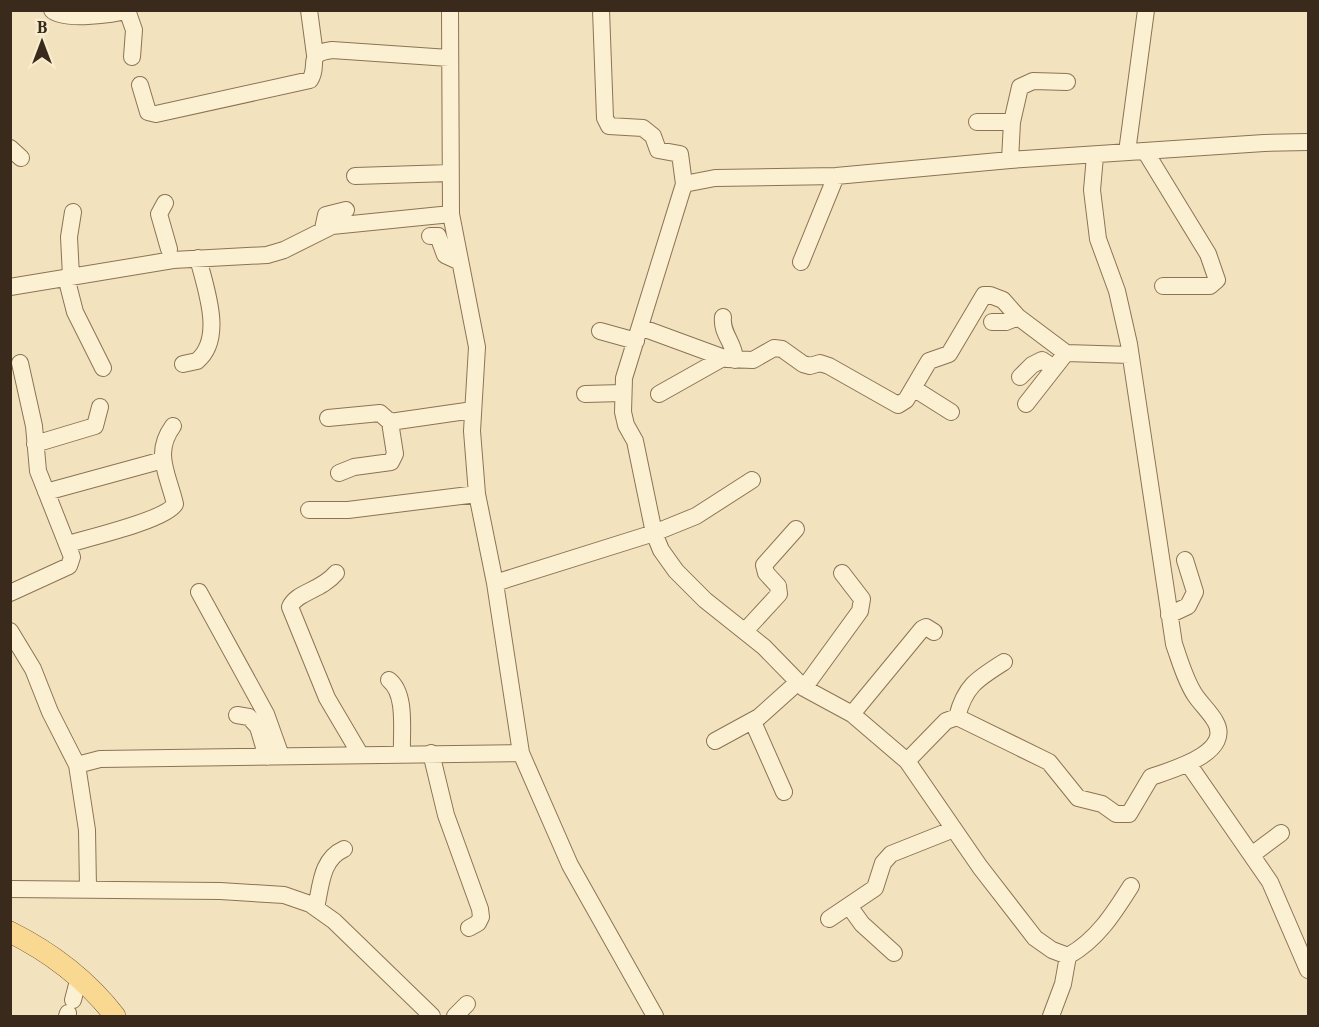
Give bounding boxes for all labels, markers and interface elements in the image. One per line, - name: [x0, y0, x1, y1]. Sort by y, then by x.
- north arrow: [12, 12, 72, 72]
- text: B: [37, 16, 48, 38]

